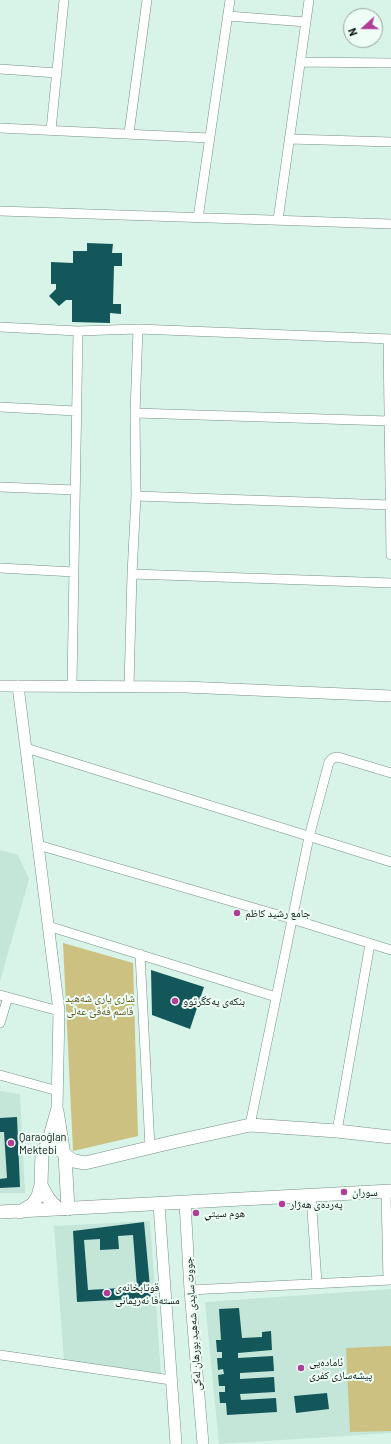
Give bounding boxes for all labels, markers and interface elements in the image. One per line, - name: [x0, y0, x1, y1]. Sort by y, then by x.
- north arrow: [343, 8, 383, 48]
- text: N: [345, 26, 360, 38]
- place label: جامع رشيد كاظم: [245, 906, 311, 920]
- marker: جامع رشيد كاظم: [232, 908, 242, 918]
- park label: شاری یاری شەهید قاسم فەقێ عەلی: [65, 991, 135, 1017]
- place label: بنکەی یەکگرتوو: [183, 994, 245, 1008]
- marker: بنکەی یەکگرتوو: [170, 996, 180, 1006]
- place label: Qaraoğlan Mektebi: [19, 1130, 66, 1156]
- marker: Qaraoğlan Mektebi: [6, 1138, 16, 1148]
- place label: سوران: [352, 1185, 378, 1199]
- marker: سوران: [339, 1187, 349, 1197]
- place label: پەردەى ھەژار: [290, 1197, 343, 1211]
- marker: پەردەى ھەژار: [277, 1199, 287, 1209]
- place label: هوم سيتي: [204, 1206, 245, 1220]
- marker: هوم سيتي: [191, 1208, 201, 1218]
- street label: جووت سایدی شەهید بورهان لەکی: [182, 1257, 204, 1391]
- place label: قوتابخانەی مستەفا نەریمانی: [115, 1280, 180, 1306]
- marker: قوتابخانەی مستەفا نەریمانی: [102, 1288, 112, 1298]
- place label: ئامادەیی پیشەسازی کفری: [309, 1355, 372, 1381]
- marker: ئامادەیی پیشەسازی کفری: [296, 1363, 306, 1373]

